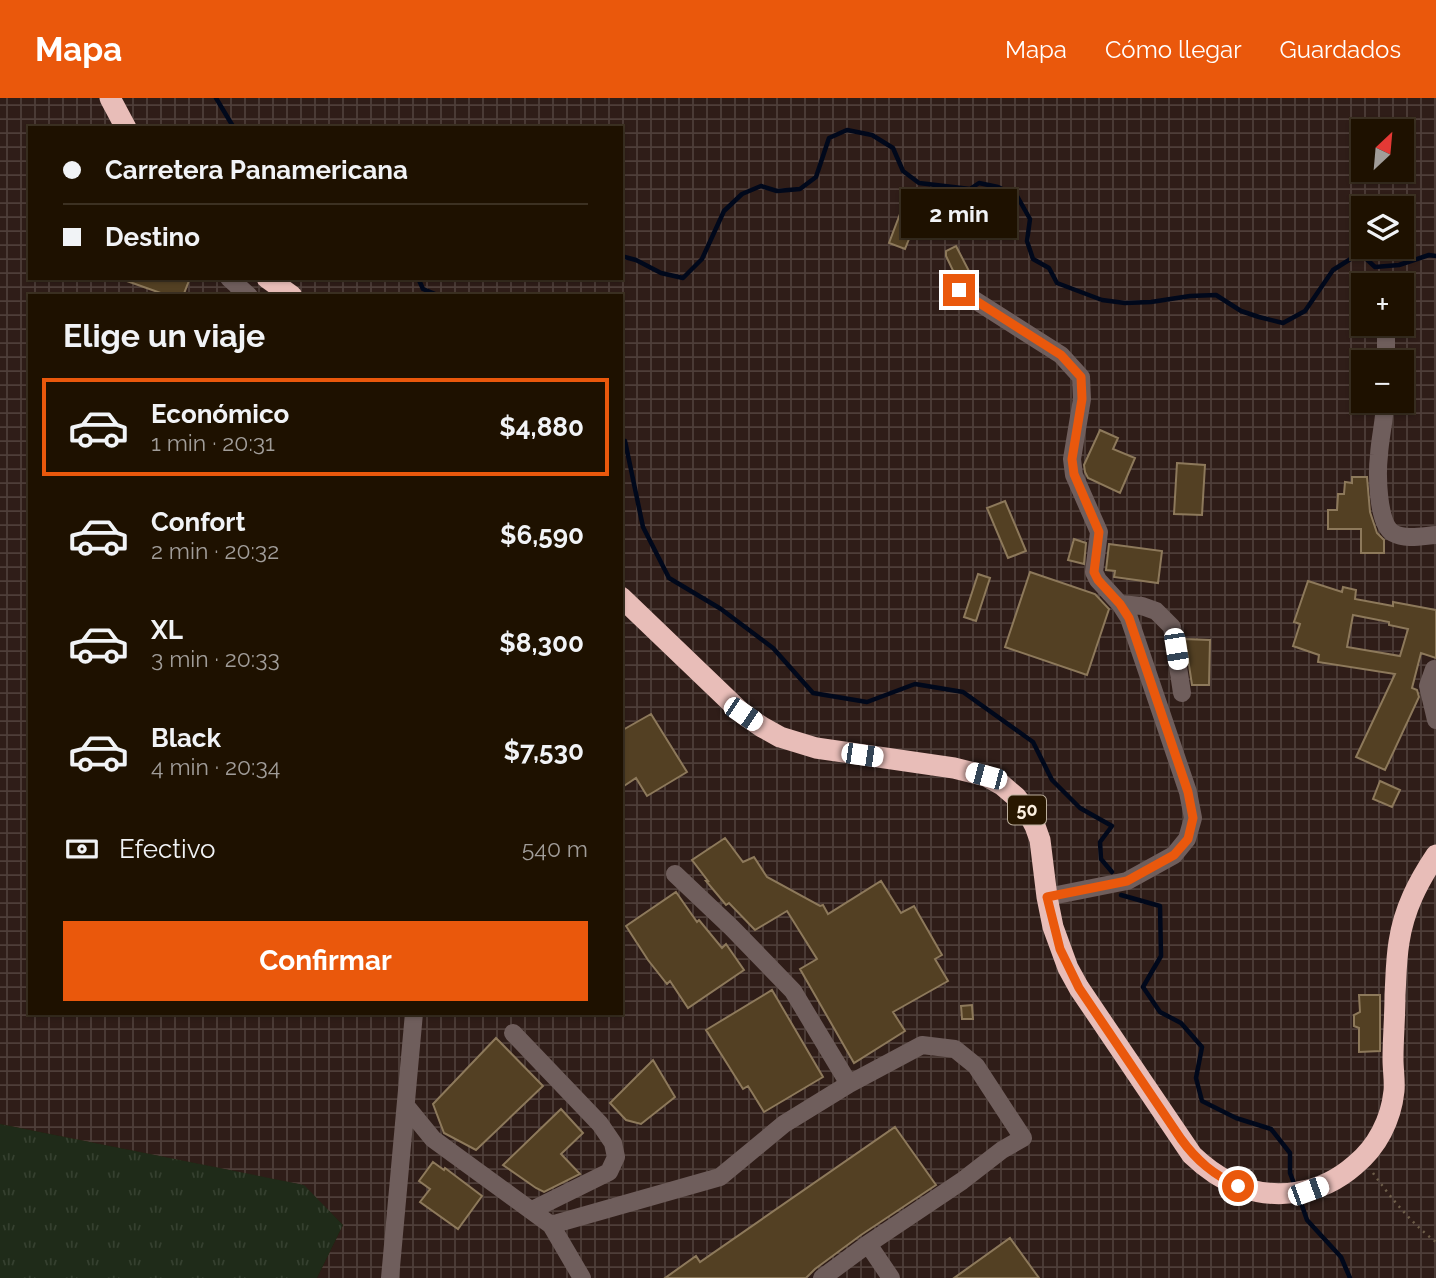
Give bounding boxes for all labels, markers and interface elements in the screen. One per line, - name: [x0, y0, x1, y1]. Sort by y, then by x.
- text: Mapa: [35, 30, 122, 69]
- text: Mapa: [1005, 35, 1067, 64]
- text: Cómo llegar: [1105, 35, 1242, 64]
- text: Guardados: [1280, 35, 1401, 64]
- north arrow: [1351, 119, 1414, 182]
- map controls: [1351, 119, 1414, 413]
- text: Carretera Panamericana: [105, 155, 408, 185]
- callout: 2 min: [901, 188, 1017, 238]
- button: layers: [1351, 196, 1414, 259]
- text: 2 min: [929, 200, 989, 227]
- text: Destino: [105, 222, 200, 252]
- button: +: [1351, 273, 1414, 336]
- route end: [943, 274, 975, 306]
- text: Elige un viaje: [63, 317, 265, 354]
- button: −: [1351, 350, 1414, 413]
- icon: car: [67, 396, 130, 459]
- text: Económico: [151, 399, 289, 429]
- text: $4,880: [499, 412, 584, 442]
- text: 1 min · 20:31: [151, 429, 275, 456]
- icon: car: [67, 504, 130, 567]
- text: Confort: [151, 507, 245, 537]
- text: $6,590: [500, 520, 584, 550]
- text: 2 min · 20:32: [151, 537, 279, 564]
- icon: car: [67, 612, 130, 675]
- text: XL: [151, 615, 183, 645]
- car: [1163, 627, 1190, 671]
- text: $8,300: [499, 628, 584, 658]
- text: 3 min · 20:33: [151, 645, 280, 672]
- car: [720, 694, 767, 734]
- icon: car: [67, 720, 130, 783]
- text: Black: [151, 723, 221, 753]
- text: $7,530: [503, 736, 584, 766]
- car: [840, 742, 885, 768]
- text: 4 min · 20:34: [151, 753, 280, 780]
- car: [963, 760, 1010, 792]
- road number: 50: [1008, 796, 1046, 824]
- icon: cash: [63, 830, 101, 868]
- text: Efectivo: [119, 834, 216, 864]
- text: 540 m: [522, 835, 588, 862]
- button: Confirmar: [63, 921, 588, 1001]
- route start: [1222, 1170, 1254, 1202]
- car: [1285, 1174, 1332, 1208]

